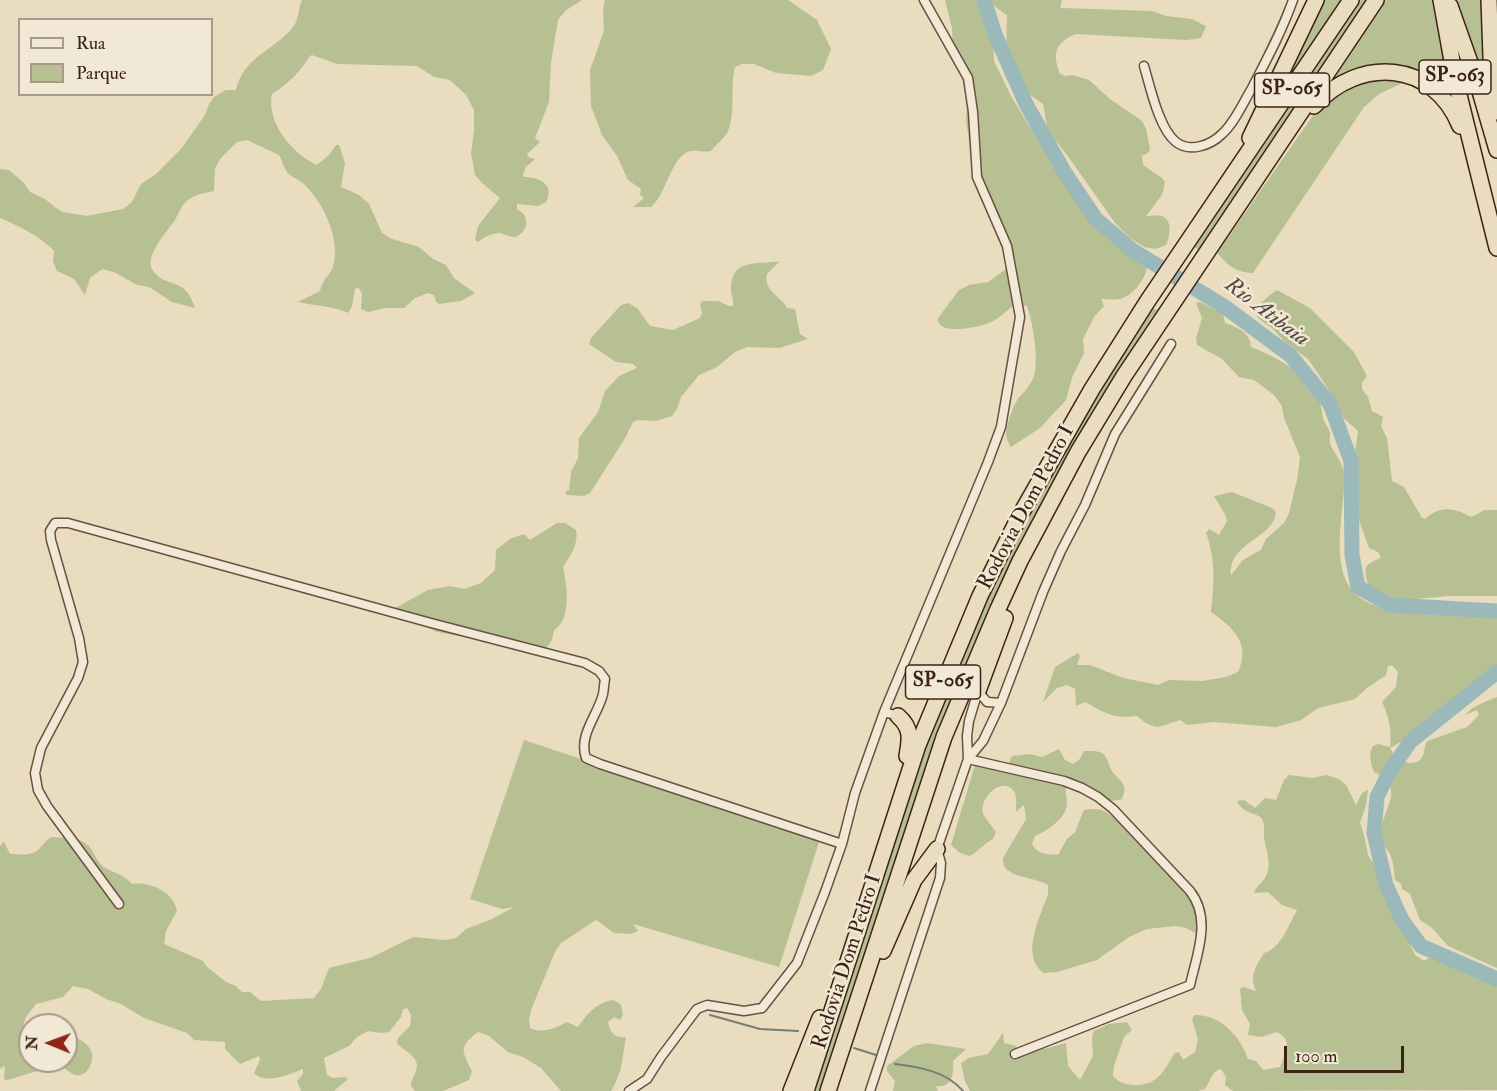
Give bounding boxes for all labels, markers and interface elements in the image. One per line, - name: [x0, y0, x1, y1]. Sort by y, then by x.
- legend: [18, 18, 213, 96]
- text: Rua: [76, 32, 105, 55]
- road number: SP-063: [1419, 60, 1491, 94]
- text: Parque: [76, 62, 126, 85]
- road number: SP-065: [1254, 73, 1330, 107]
- water label: Rio Atibaia: [1219, 273, 1313, 353]
- street label: Rodovia Dom Pedro I: [973, 422, 1081, 594]
- road number: SP-065: [906, 665, 980, 699]
- street label: Rodovia Dom Pedro I: [808, 871, 888, 1053]
- north arrow: [18, 1013, 78, 1073]
- scale bar: [1287, 1034, 1407, 1072]
- text: N: [22, 1035, 42, 1050]
- text: 100 m: [1295, 1045, 1338, 1068]

